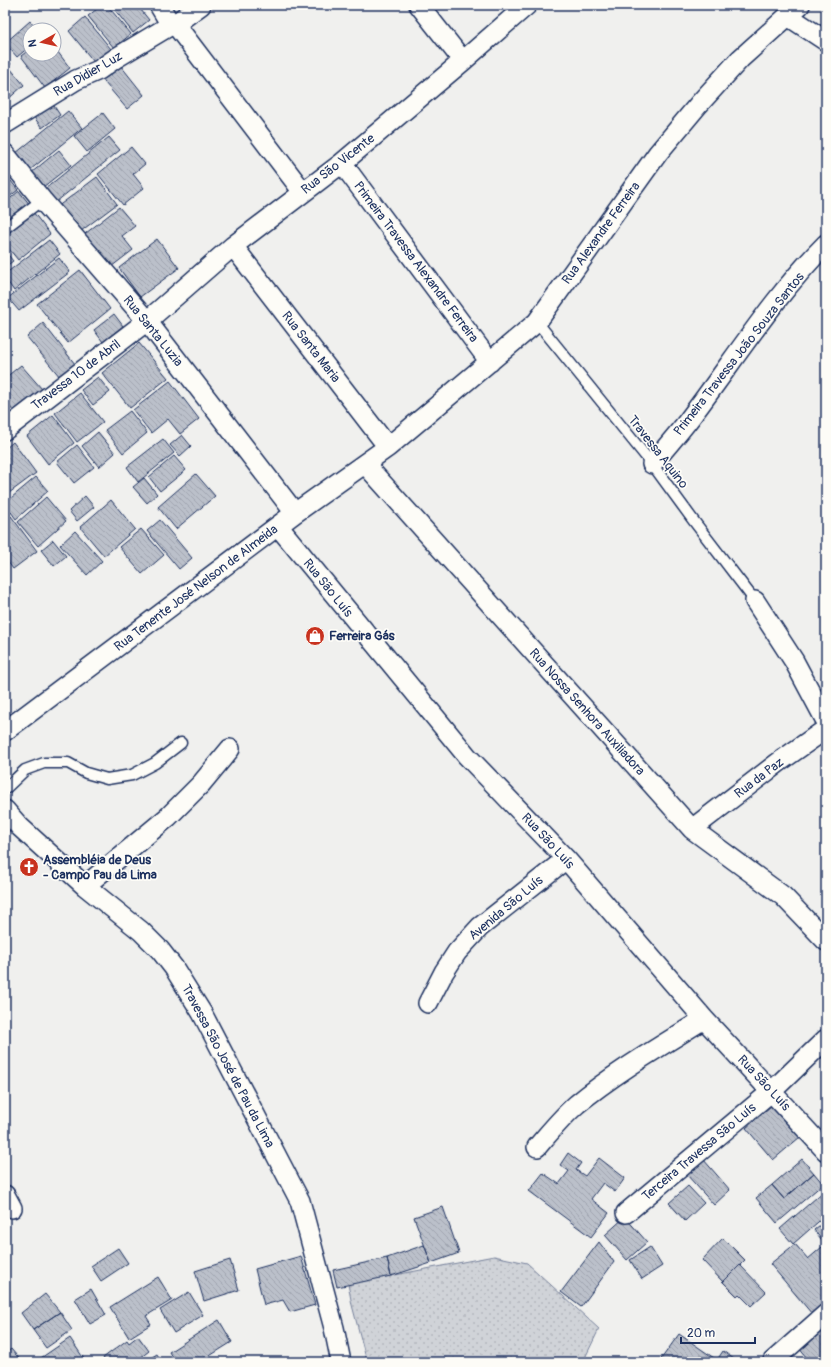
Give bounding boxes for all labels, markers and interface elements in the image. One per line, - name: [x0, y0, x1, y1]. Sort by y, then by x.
- north arrow: [22, 22, 62, 62]
- text: N: [26, 38, 40, 48]
- street label: Rua Didier Luz: [51, 48, 125, 100]
- street label: Rua São Vicente: [298, 130, 378, 198]
- street label: Primeira Travessa Alexandre Ferreira: [350, 178, 482, 346]
- street label: Rua Alexandre Ferreira: [558, 179, 644, 287]
- street label: Primeira Travessa João Souza Santos: [670, 269, 808, 439]
- street label: Rua Santa Luzia: [120, 292, 186, 370]
- street label: Rua Santa Maria: [278, 308, 344, 386]
- street label: Travessa 10 de Abril: [28, 336, 124, 414]
- street label: Travessa Aquino: [625, 412, 691, 492]
- street label: Rua Tenente José Nelson de Almeida: [111, 521, 281, 655]
- street label: Rua São Luís: [300, 556, 356, 621]
- shop icon: Ferreira Gás: [304, 625, 326, 647]
- place label: Ferreira Gás: [329, 628, 395, 644]
- street label: Rua Nossa Senhora Auxiliadora: [526, 645, 648, 779]
- street label: Rua da Paz: [731, 754, 787, 802]
- street label: Rua São Luís: [518, 810, 578, 872]
- place label: Assembléia de Deus - Campo Pau da Lima: [43, 852, 157, 883]
- church icon: Assembléia de Deus - Campo Pau da Lima: [18, 856, 40, 878]
- street label: Avenida São Luís: [466, 872, 547, 944]
- street label: Travessa São José de Pau da Lima: [178, 982, 278, 1150]
- street label: Rua São Luís: [734, 1052, 794, 1114]
- street label: Terceira Travessa São Luís: [639, 1099, 759, 1204]
- scale bar: [681, 1319, 755, 1345]
- text: 20 m: [687, 1326, 716, 1341]

